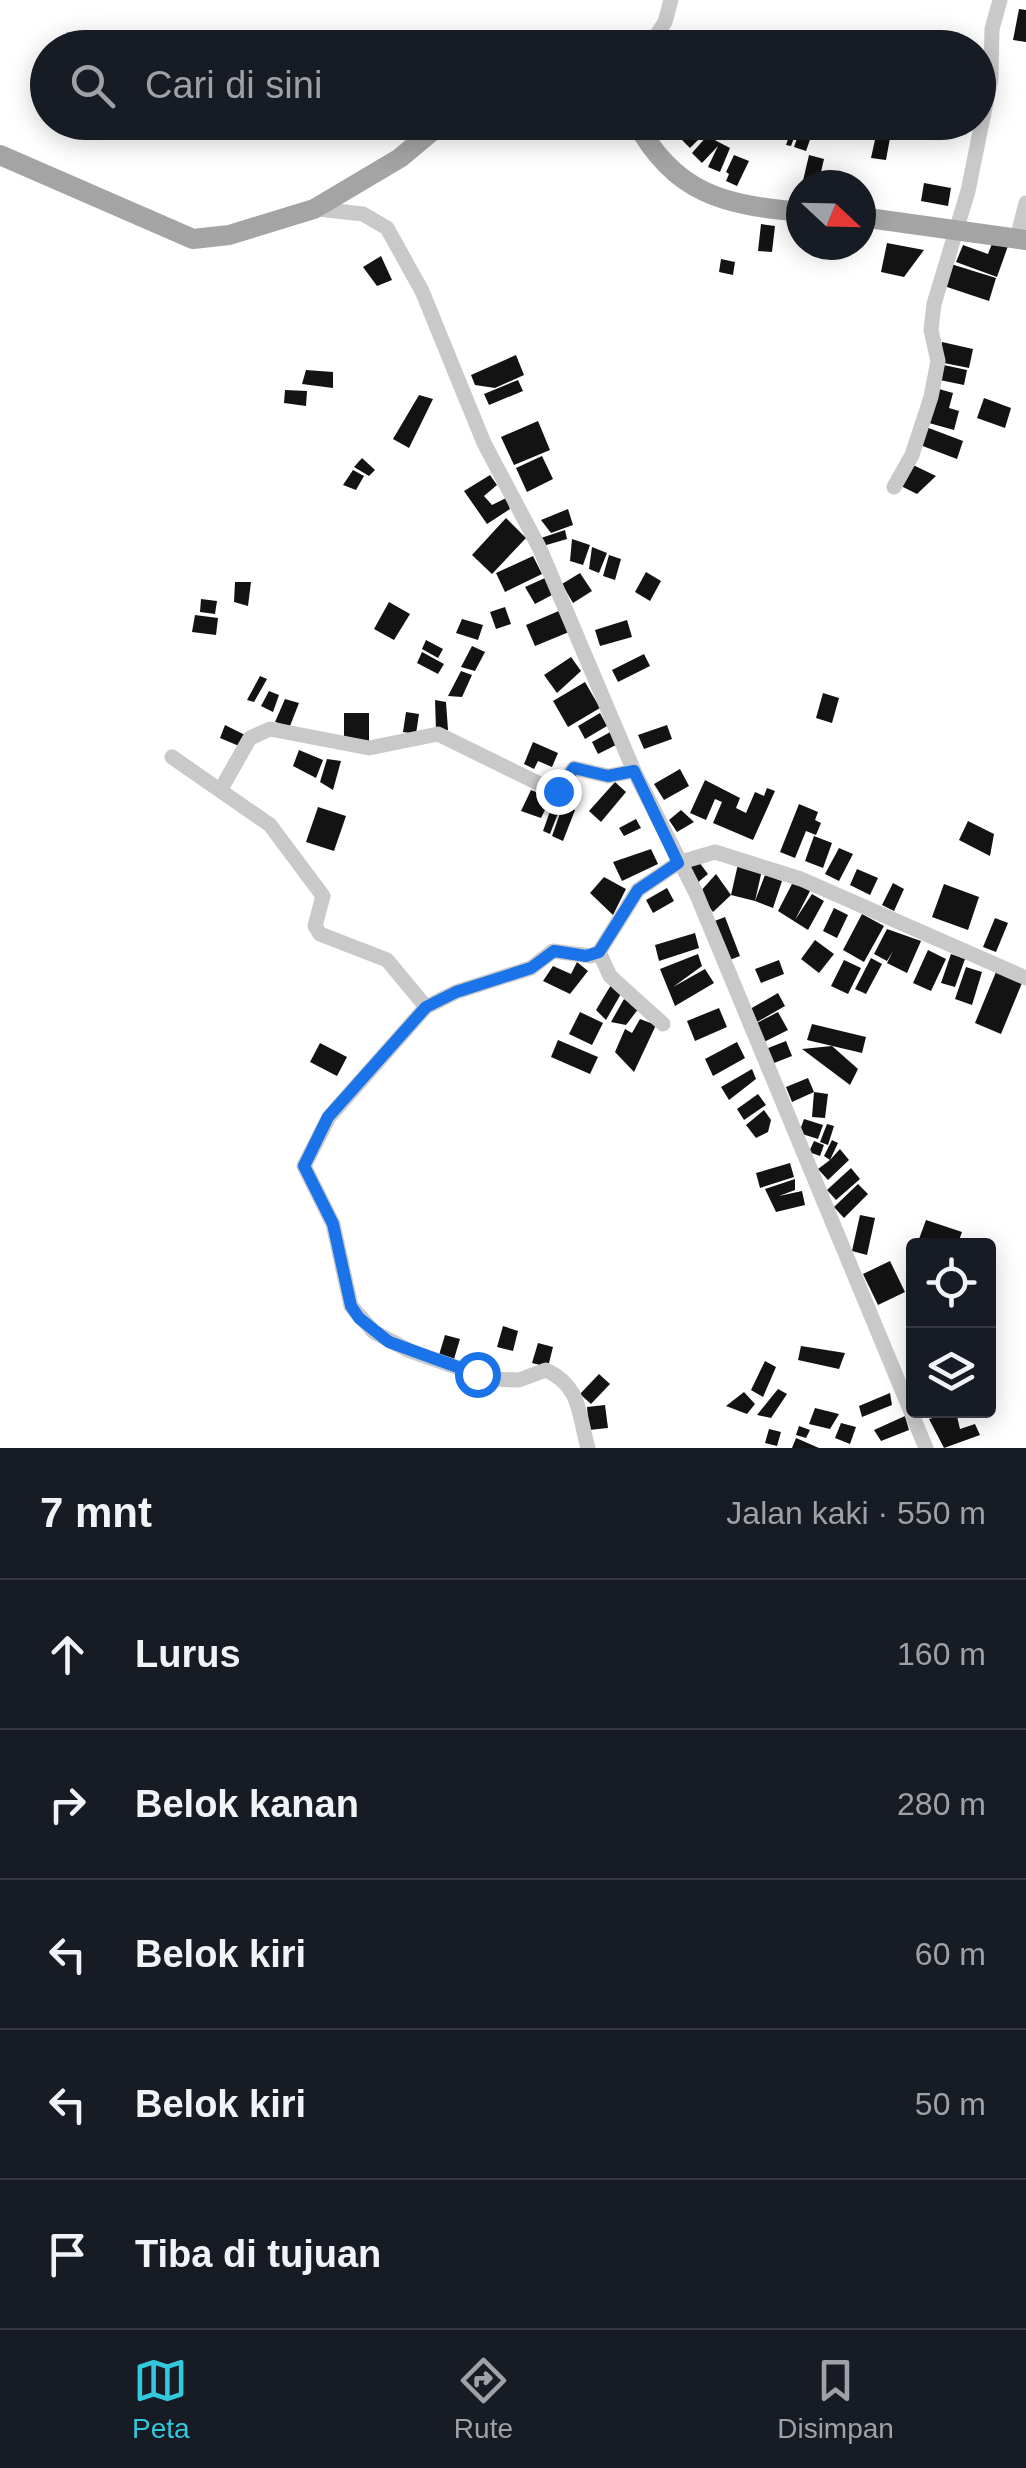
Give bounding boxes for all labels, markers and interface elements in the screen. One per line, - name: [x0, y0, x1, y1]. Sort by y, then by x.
- search box: [30, 30, 996, 140]
- icon: search: [65, 58, 120, 113]
- text: Cari di sini: [145, 64, 322, 106]
- north arrow: [786, 170, 876, 260]
- route end: [536, 769, 582, 815]
- map controls: [906, 1238, 996, 1418]
- button: locate: [906, 1238, 996, 1328]
- button: layers: [906, 1328, 996, 1418]
- route start: [455, 1352, 501, 1398]
- text: 7 mnt: [40, 1489, 152, 1536]
- text: Jalan kaki · 550 m: [726, 1495, 986, 1531]
- icon: ahead: [40, 1627, 95, 1682]
- text: Lurus: [135, 1633, 241, 1675]
- text: 160 m: [897, 1636, 986, 1672]
- icon: right: [40, 1777, 95, 1832]
- text: Belok kanan: [135, 1783, 359, 1825]
- text: 280 m: [897, 1786, 986, 1822]
- icon: left: [40, 1927, 95, 1982]
- text: Belok kiri: [135, 1933, 306, 1975]
- text: 60 m: [915, 1936, 986, 1972]
- icon: left: [40, 2077, 95, 2132]
- text: Belok kiri: [135, 2083, 306, 2125]
- text: 50 m: [915, 2086, 986, 2122]
- icon: arrive: [40, 2227, 95, 2282]
- text: Tiba di tujuan: [135, 2233, 381, 2275]
- tab: Peta: [132, 2353, 190, 2445]
- tab: Rute: [454, 2353, 513, 2445]
- tab: Disimpan: [777, 2353, 894, 2445]

